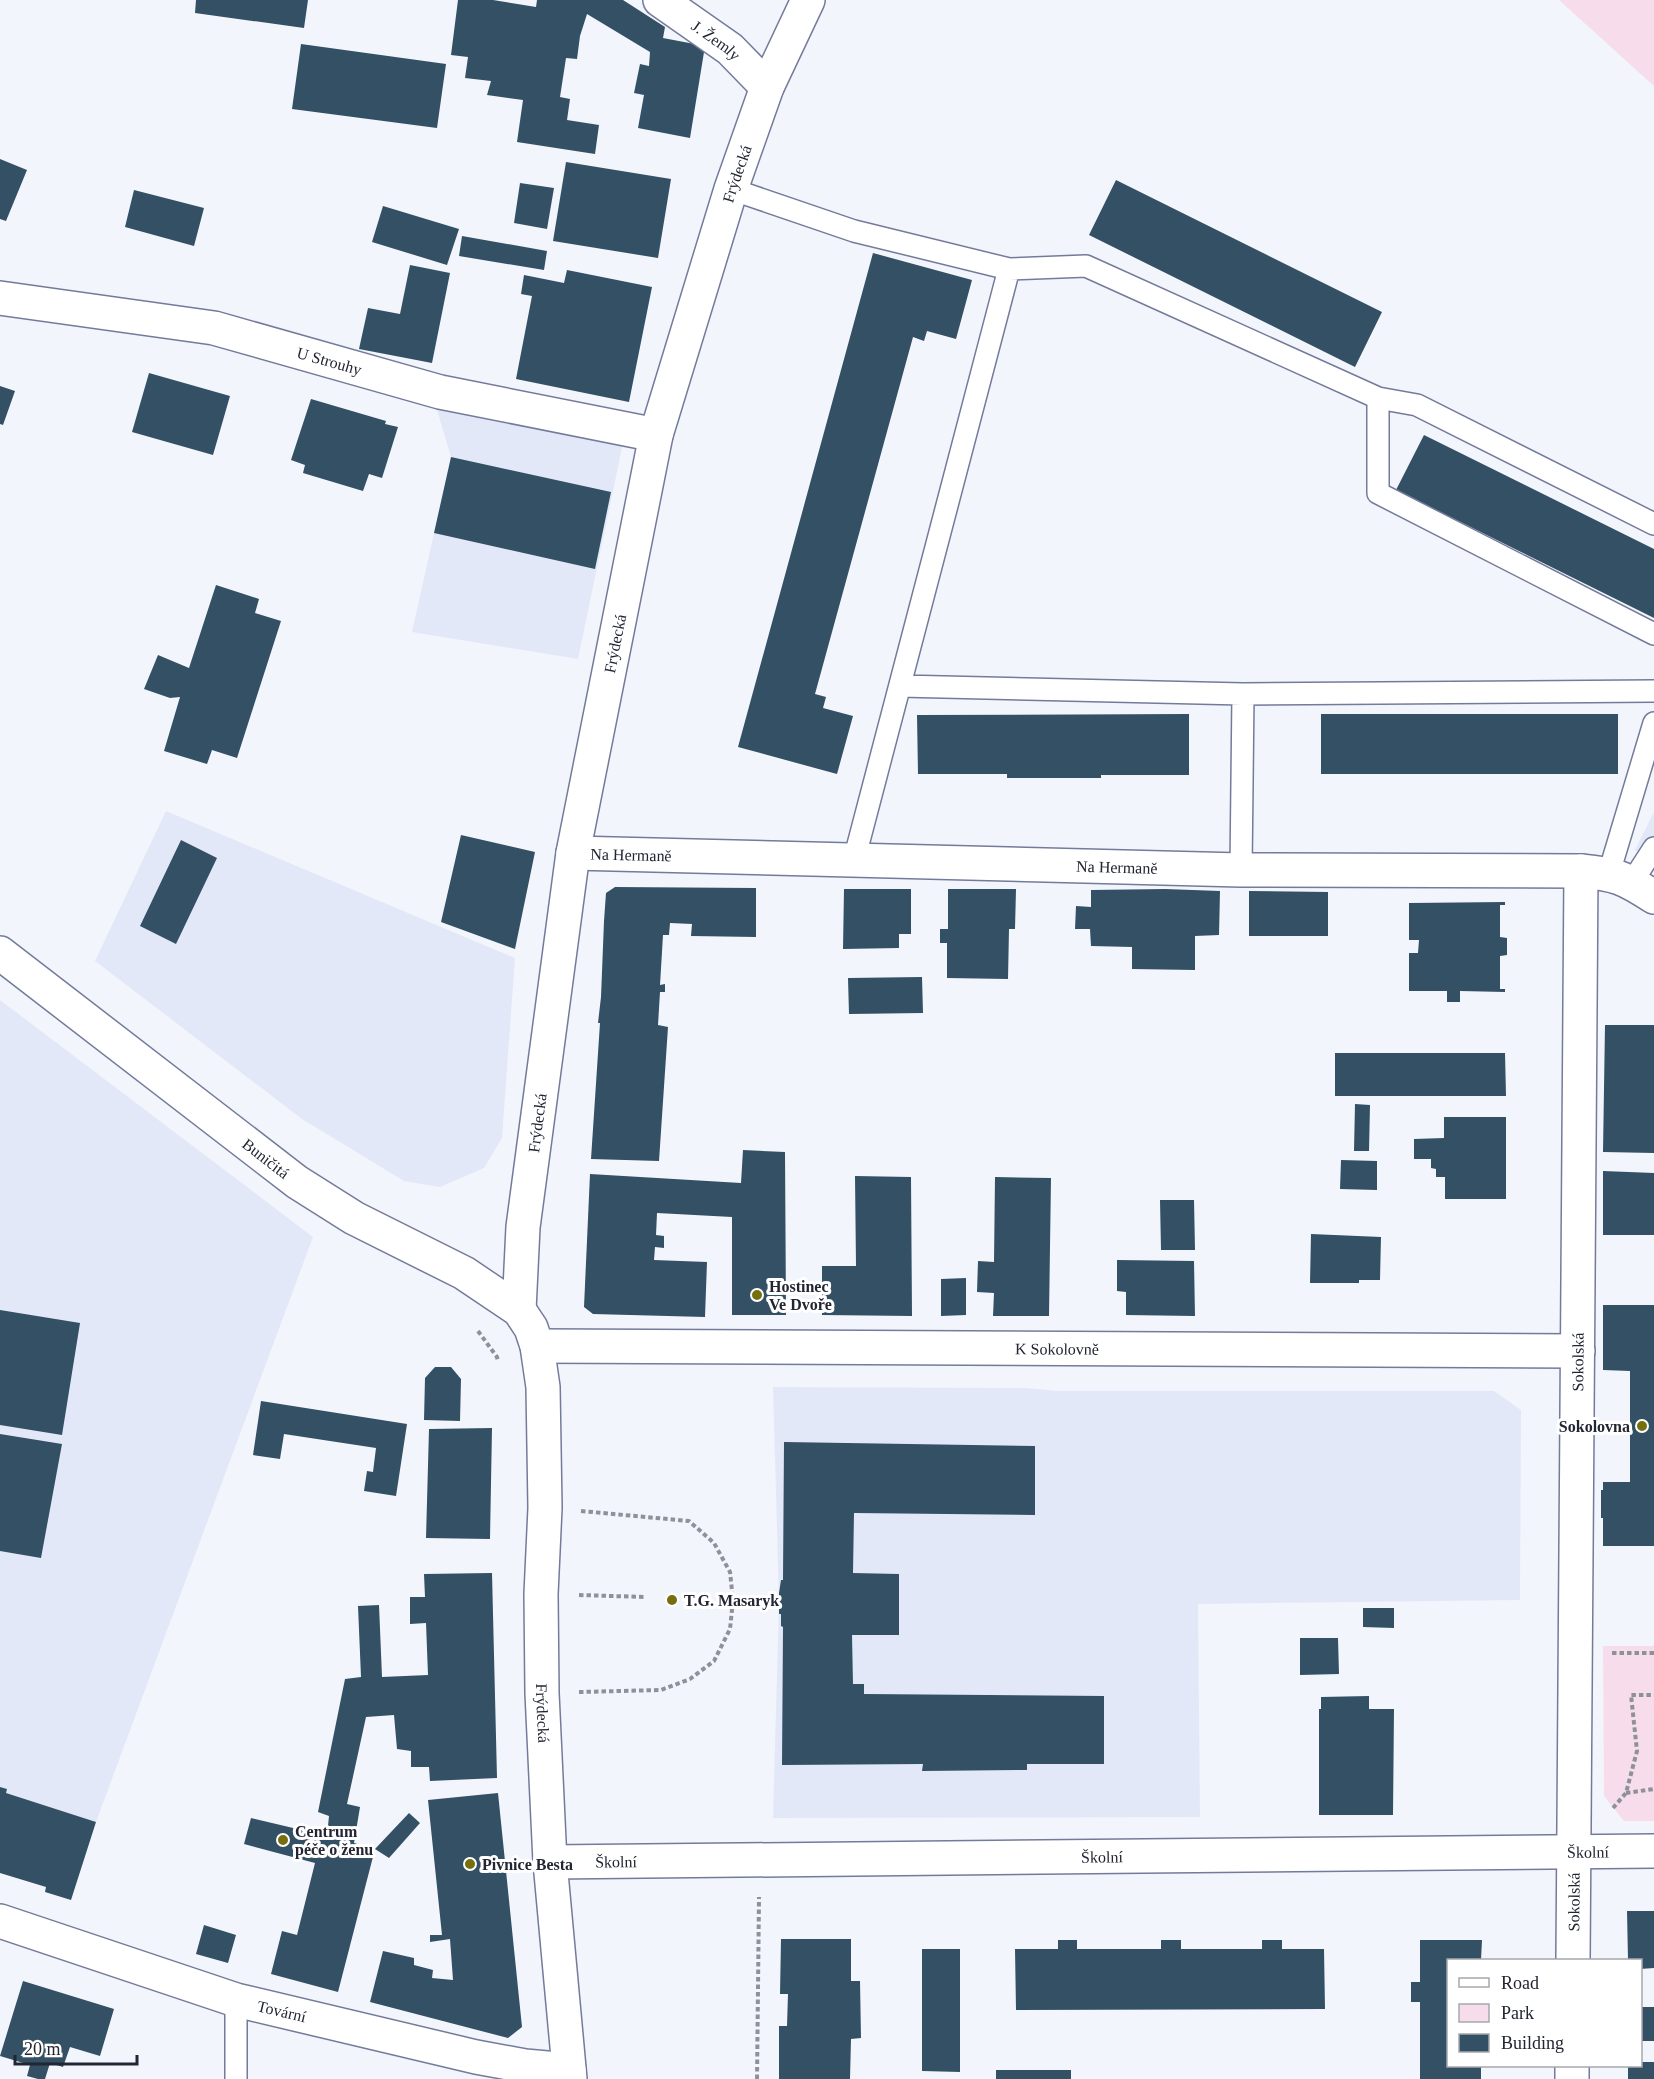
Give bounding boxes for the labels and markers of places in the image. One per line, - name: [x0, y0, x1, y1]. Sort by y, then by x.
- place label: Hostinec Ve Dvoře: [769, 1278, 832, 1313]
- marker: Hostinec Ve Dvoře: [750, 1288, 764, 1302]
- place label: Sokolovna: [1559, 1418, 1630, 1435]
- marker: Sokolovna: [1635, 1419, 1649, 1433]
- place label: T.G. Masaryk: [684, 1592, 779, 1610]
- marker: T.G. Masaryk: [665, 1593, 679, 1607]
- place label: Centrum péče o ženu: [295, 1823, 373, 1859]
- marker: Centrum péče o ženu: [276, 1833, 290, 1847]
- place label: Pivnice Besta: [482, 1856, 573, 1873]
- marker: Pivnice Besta: [463, 1857, 477, 1871]

